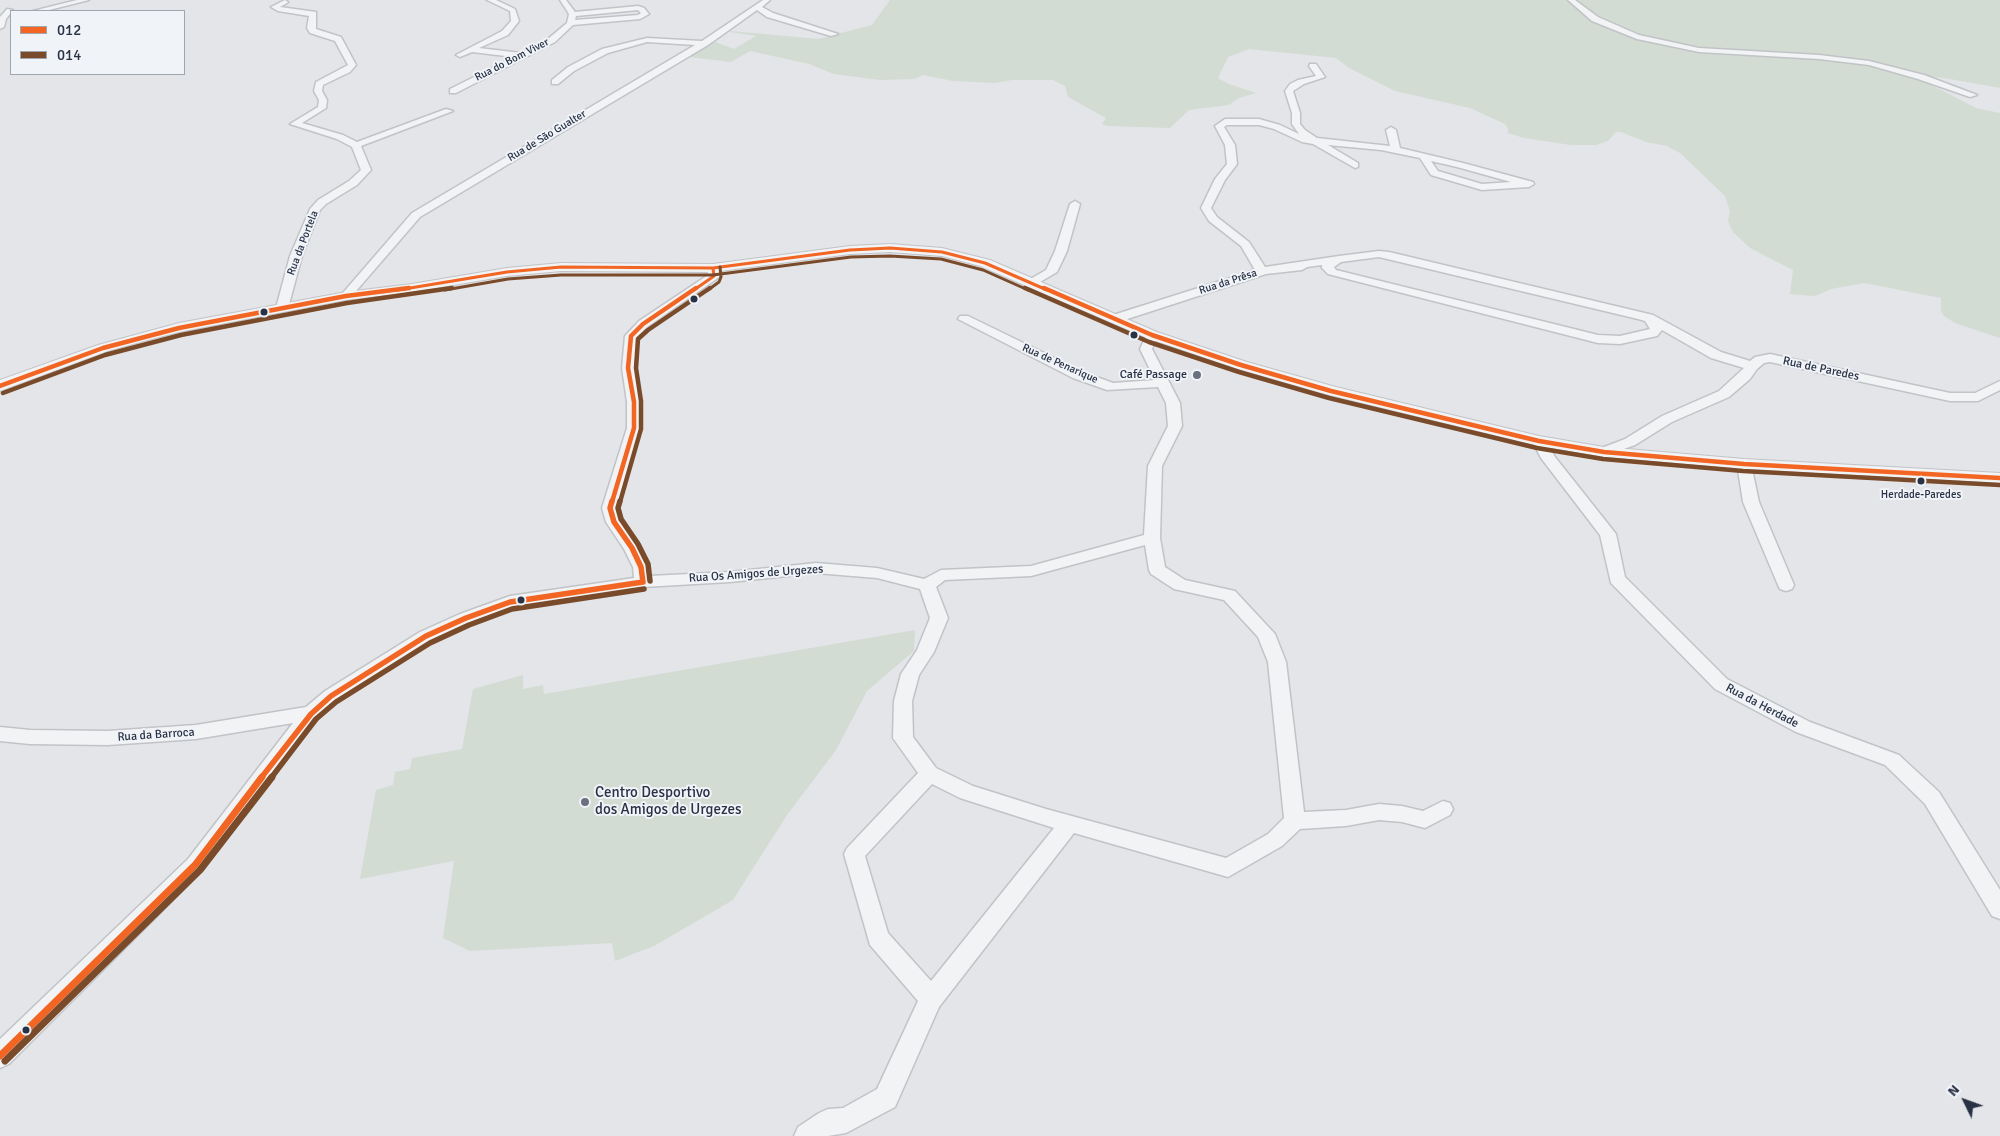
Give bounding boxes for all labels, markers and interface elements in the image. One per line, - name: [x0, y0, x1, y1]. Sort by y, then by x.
- legend: [10, 10, 185, 75]
- text: 012: [57, 21, 81, 39]
- street label: Rua do Bom Viver: [473, 36, 551, 84]
- text: 014: [57, 46, 81, 64]
- street label: Rua de São Gualter: [505, 107, 589, 165]
- street label: Rua da Portela: [285, 209, 321, 277]
- street label: Rua da Prêsa: [1197, 266, 1259, 298]
- unlabelled marker: [689, 294, 699, 304]
- unlabelled marker: [259, 307, 269, 317]
- unlabelled marker: [1129, 330, 1139, 340]
- street label: Rua de Penarique: [1020, 341, 1100, 387]
- street label: Rua de Paredes: [1782, 354, 1860, 384]
- place label: Café Passage: [1120, 368, 1187, 382]
- marker: Café Passage: [1191, 369, 1203, 381]
- marker: Herdade-Paredes: [1916, 476, 1926, 486]
- place label: Herdade-Paredes: [1881, 488, 1961, 502]
- street label: Rua Os Amigos de Urgezes: [688, 562, 824, 586]
- unlabelled marker: [516, 595, 526, 605]
- street label: Rua da Herdade: [1723, 681, 1801, 731]
- street label: Rua da Barroca: [117, 725, 195, 745]
- place label: Centro Desportivo dos Amigos de Urgezes: [595, 784, 742, 819]
- marker: Centro Desportivo dos Amigos de Urgezes: [579, 796, 591, 808]
- unlabelled marker: [21, 1025, 31, 1035]
- north arrow: [1940, 1076, 1990, 1126]
- text: N: [1944, 1081, 1963, 1100]

